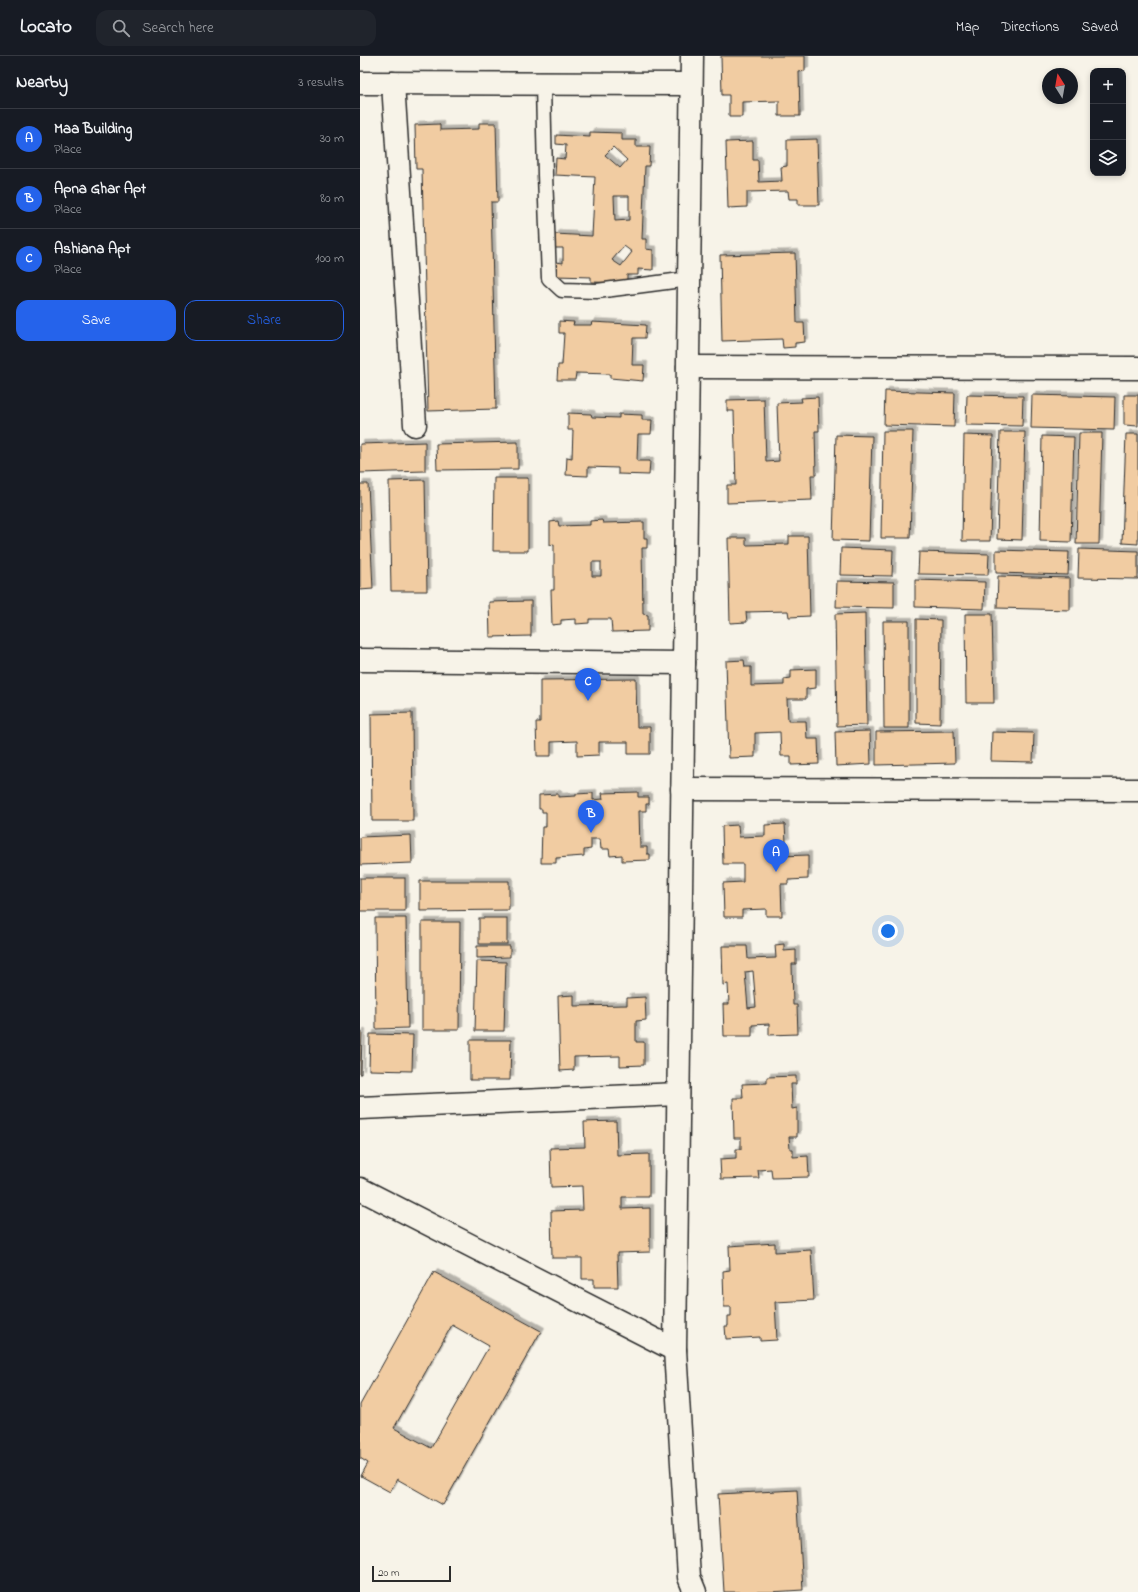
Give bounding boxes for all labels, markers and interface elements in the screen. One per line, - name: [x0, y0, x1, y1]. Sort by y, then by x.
- search box: [96, 10, 376, 46]
- text: Locato: [20, 14, 72, 41]
- icon: search: [110, 17, 132, 39]
- text: Search here: [142, 17, 214, 39]
- text: Map: [956, 17, 979, 38]
- text: Directions: [1001, 17, 1059, 38]
- text: Saved: [1081, 17, 1118, 38]
- north arrow: [1042, 68, 1078, 104]
- map controls: [1090, 68, 1126, 176]
- button: +: [1090, 68, 1126, 104]
- text: Nearby: [16, 70, 68, 95]
- text: 3 results: [298, 73, 344, 92]
- button: −: [1090, 104, 1126, 140]
- text: Maa Building: [54, 118, 132, 140]
- text: A: [25, 129, 33, 148]
- text: 30 m: [320, 129, 344, 148]
- text: Place: [54, 140, 82, 159]
- button: layers: [1090, 140, 1126, 176]
- text: Apna Ghar Apt: [54, 178, 146, 200]
- text: B: [25, 189, 33, 208]
- text: 80 m: [320, 189, 344, 208]
- text: Place: [54, 200, 82, 219]
- text: Ashiana Apt: [54, 238, 131, 260]
- text: C: [25, 249, 33, 268]
- text: 100 m: [315, 249, 344, 268]
- text: Place: [54, 260, 82, 279]
- button: Save: [16, 300, 176, 341]
- button: Share: [184, 300, 344, 341]
- pin: C: [575, 668, 601, 701]
- pin: B: [578, 800, 604, 833]
- pin: A: [763, 839, 789, 872]
- your location: [878, 921, 898, 941]
- scale bar: [372, 1564, 451, 1583]
- text: 20 m: [378, 1565, 400, 1581]

